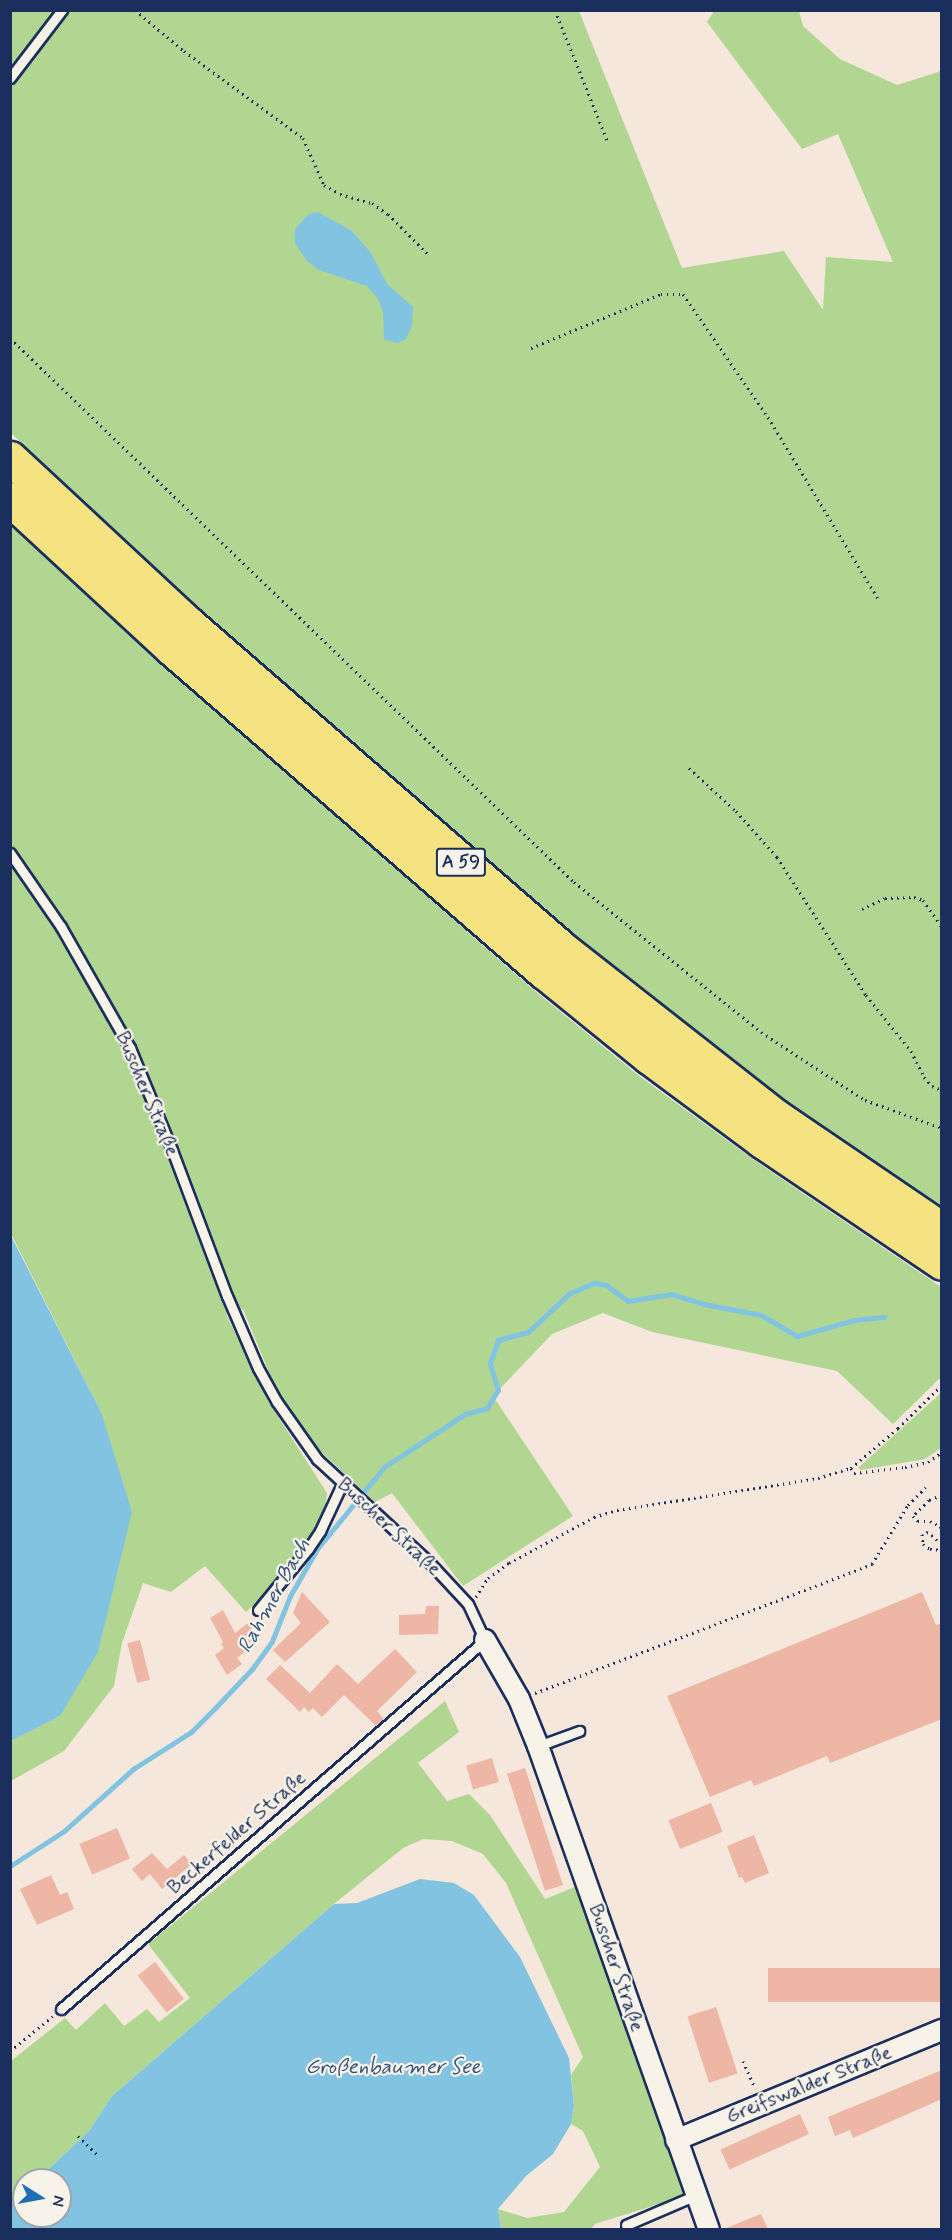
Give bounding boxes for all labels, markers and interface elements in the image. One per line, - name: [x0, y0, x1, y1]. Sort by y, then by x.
- road number: A 59: [436, 847, 486, 877]
- street label: Buscher Straße: [110, 1028, 184, 1160]
- street label: Buscher Straße: [332, 1473, 446, 1581]
- water label: Rahmer Bach: [233, 1535, 315, 1657]
- street label: Beckerfelder Straße: [164, 1767, 310, 1899]
- street label: Buscher Straße: [583, 1901, 649, 2035]
- street label: Greifswalder Straße: [723, 2041, 895, 2129]
- water label: Großenbaumer See: [305, 2054, 481, 2080]
- north arrow: [12, 2168, 72, 2228]
- text: N: [47, 2194, 70, 2208]

